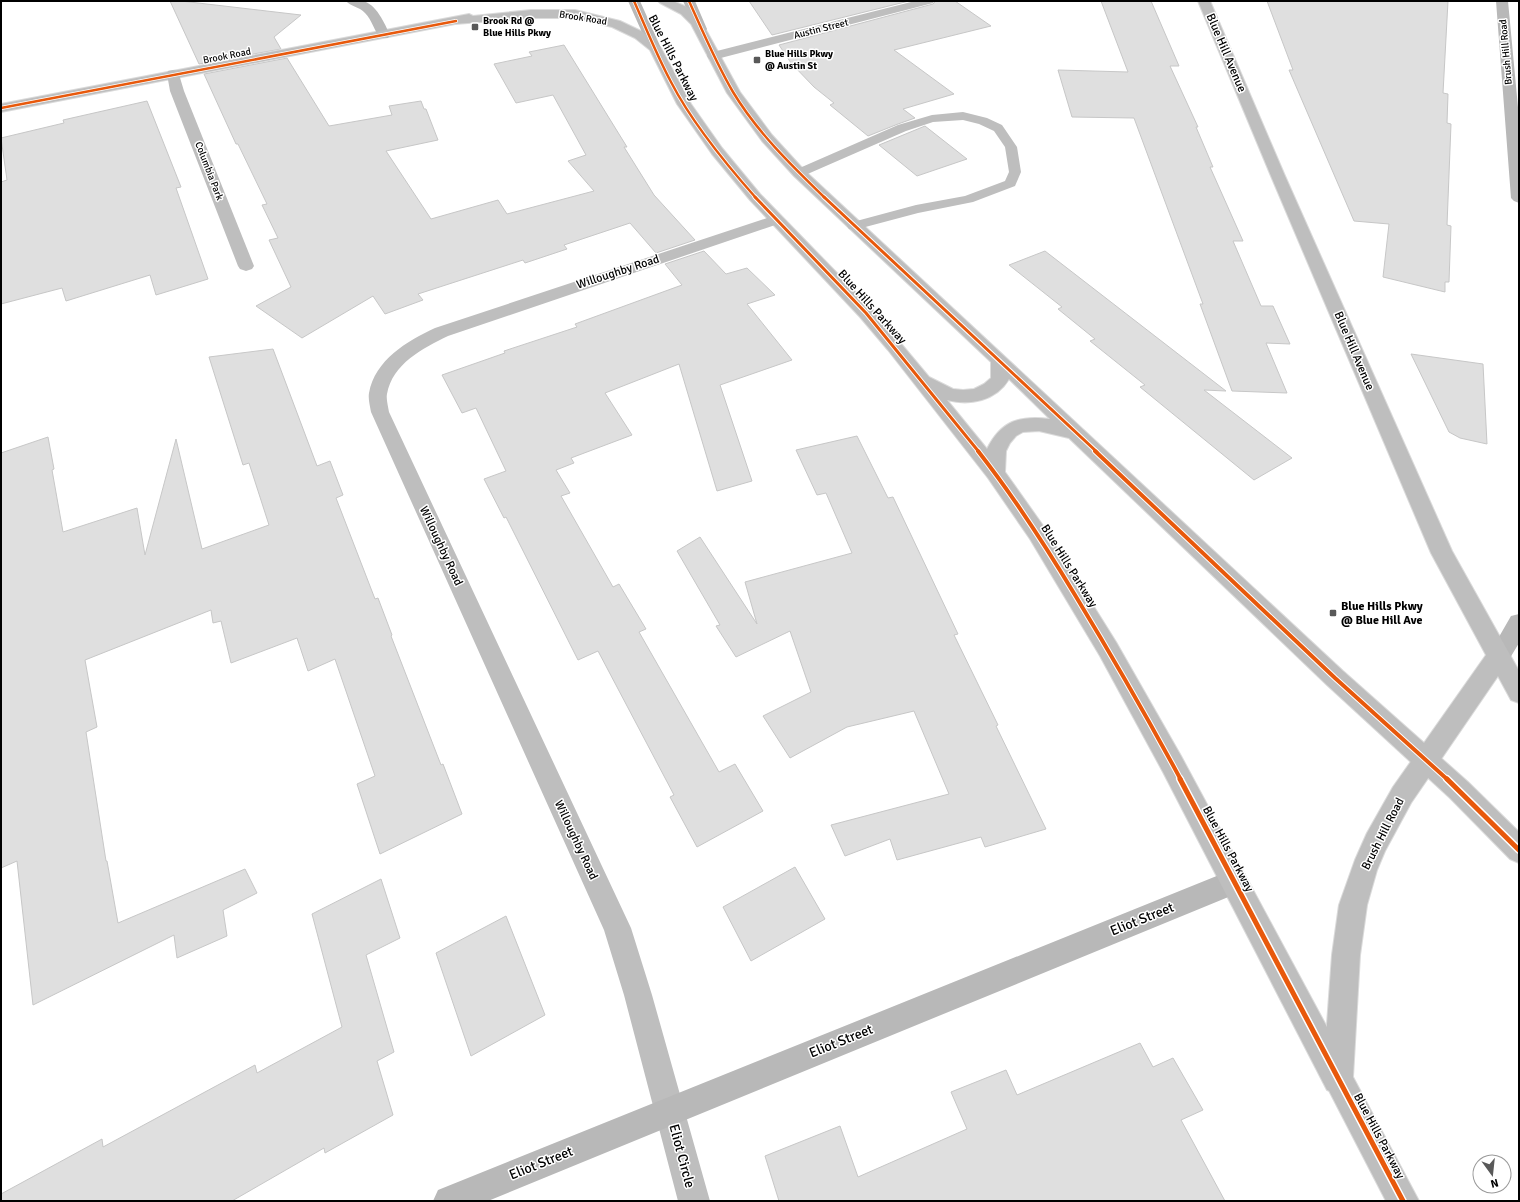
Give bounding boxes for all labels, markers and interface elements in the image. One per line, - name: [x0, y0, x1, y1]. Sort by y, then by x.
- street label: Brook Road: [558, 8, 608, 28]
- street label: Blue Hill Avenue: [1203, 11, 1249, 95]
- street label: Blue Hills Parkway: [645, 12, 701, 104]
- place label: Brook Rd @ Blue Hills Pkwy: [483, 15, 551, 39]
- street label: Austin Street: [792, 16, 850, 42]
- street label: Brush Hill Road: [1497, 19, 1515, 85]
- marker: Brook Rd @ Blue Hills Pkwy: [470, 22, 480, 32]
- street label: Brook Road: [202, 45, 252, 67]
- place label: Blue Hills Pkwy @ Austin St: [765, 48, 833, 72]
- marker: Blue Hills Pkwy @ Austin St: [752, 55, 762, 65]
- street label: Columbia Park: [192, 140, 226, 202]
- street label: Willoughby Road: [575, 252, 661, 292]
- street label: Blue Hills Parkway: [835, 267, 910, 348]
- street label: Blue Hill Avenue: [1331, 309, 1377, 393]
- street label: Willoughby Road: [416, 504, 466, 588]
- street label: Blue Hills Parkway: [1037, 522, 1101, 611]
- place label: Blue Hills Pkwy @ Blue Hill Ave: [1341, 599, 1423, 628]
- marker: Blue Hills Pkwy @ Blue Hill Ave: [1328, 608, 1338, 618]
- street label: Brush Hill Road: [1358, 795, 1408, 873]
- street label: Willoughby Road: [551, 798, 601, 882]
- street label: Blue Hills Parkway: [1199, 803, 1257, 895]
- street label: Eliot Street: [1108, 898, 1177, 940]
- street label: Eliot Street: [807, 1020, 876, 1062]
- street label: Blue Hills Parkway: [1350, 1090, 1408, 1182]
- street label: Eliot Circle: [665, 1122, 699, 1190]
- street label: Eliot Street: [507, 1142, 576, 1184]
- north arrow: [1472, 1154, 1512, 1194]
- text: N: [1489, 1176, 1500, 1190]

